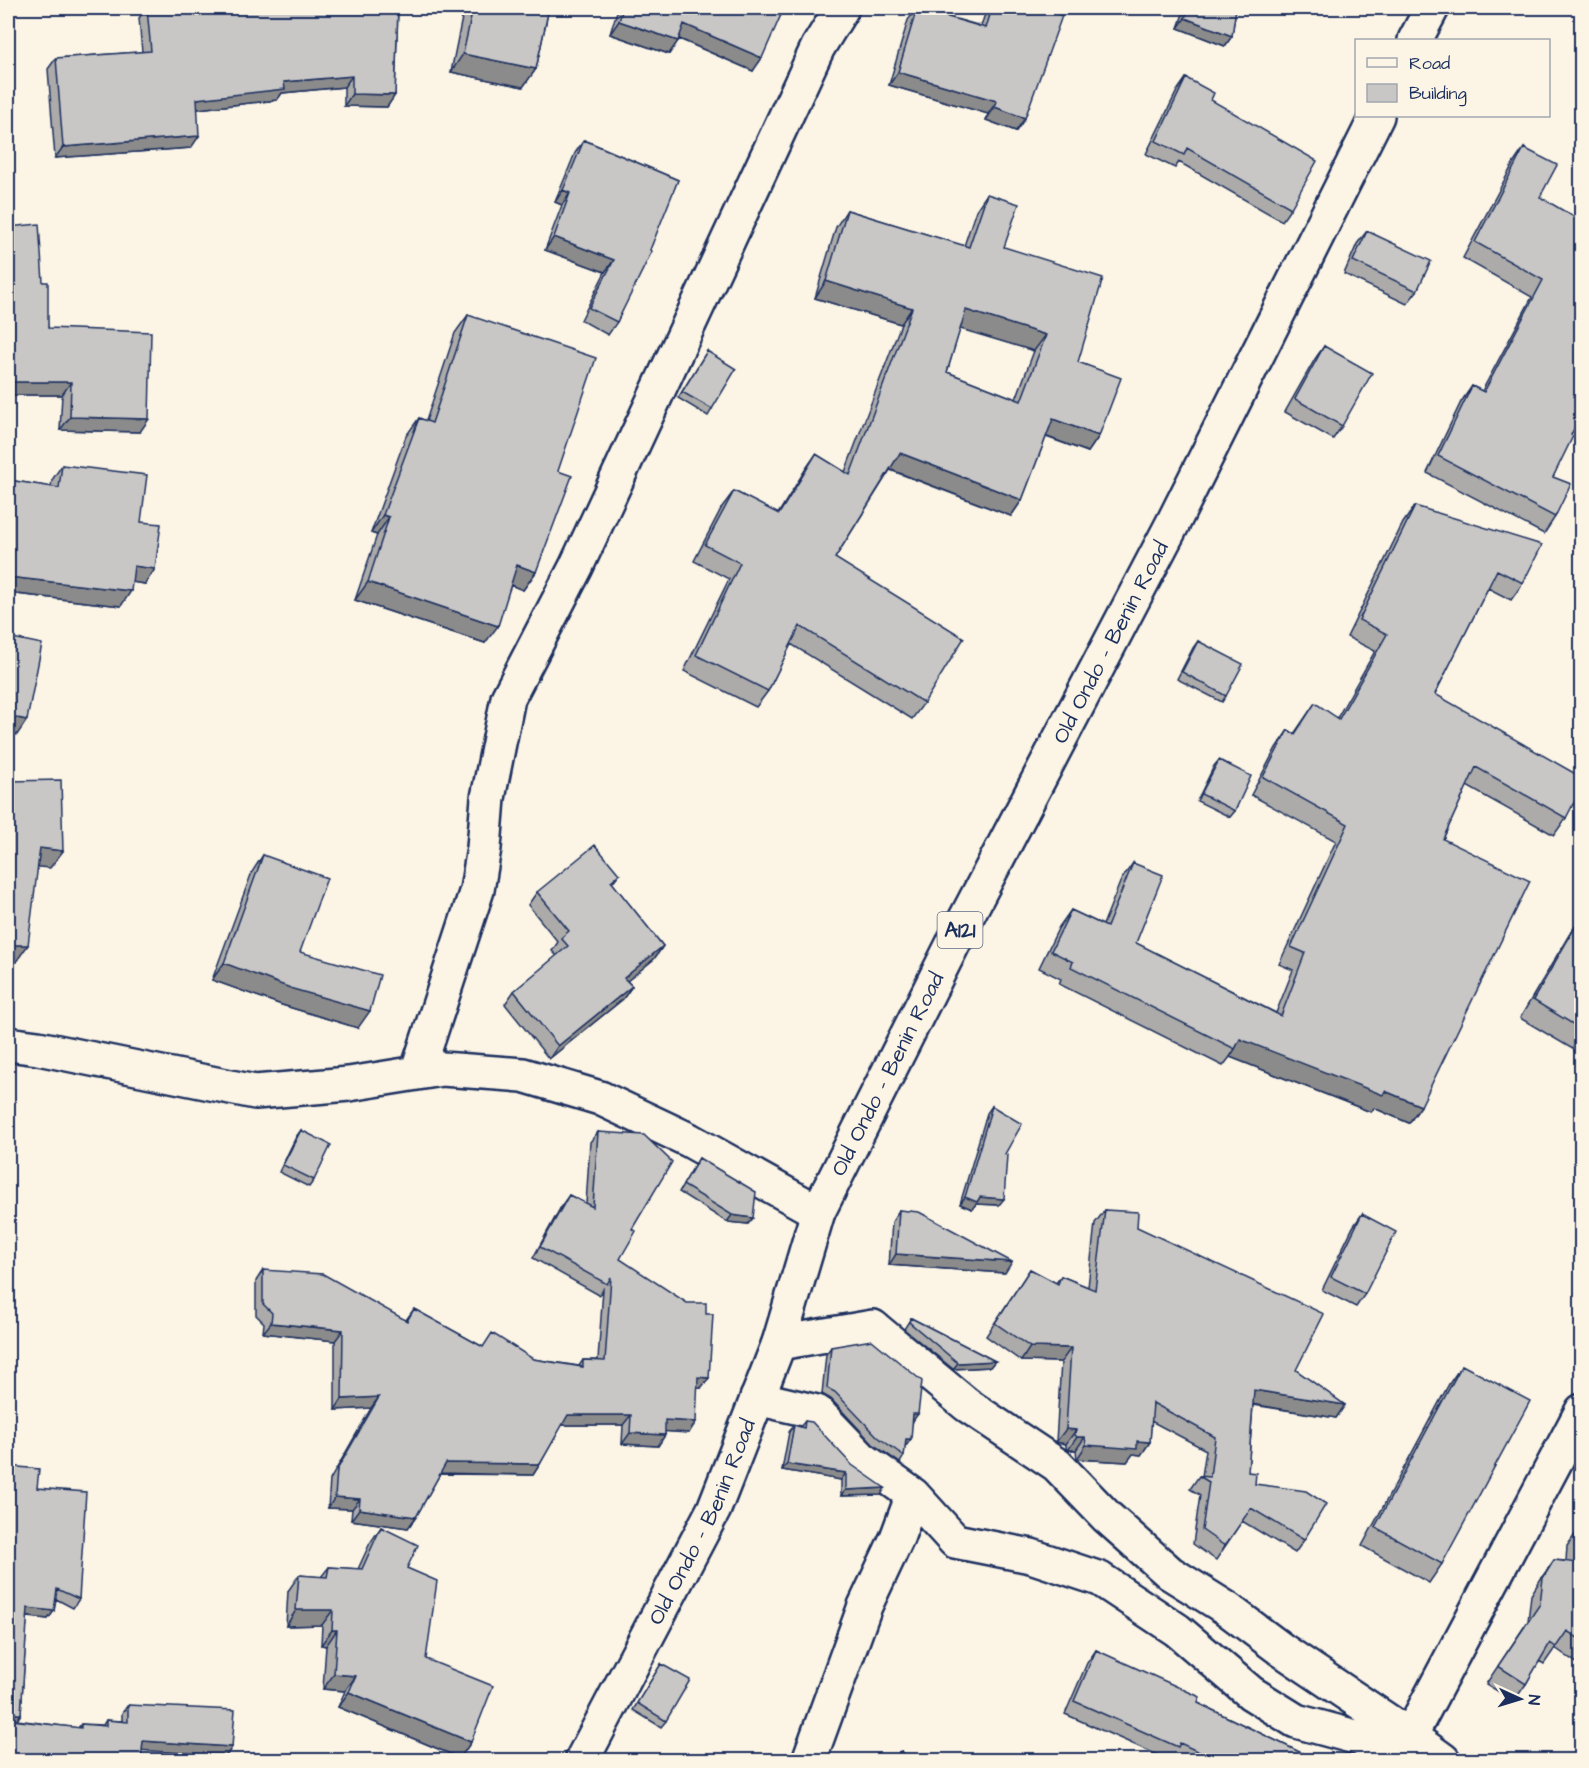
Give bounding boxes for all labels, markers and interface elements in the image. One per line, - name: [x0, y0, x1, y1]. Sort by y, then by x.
- legend: [1355, 39, 1550, 117]
- text: Road: [1409, 51, 1450, 76]
- text: Building: [1409, 81, 1467, 107]
- street label: Old Ondo - Benin Road: [1045, 536, 1176, 749]
- road number: A121: [938, 912, 982, 948]
- street label: Old Ondo - Benin Road: [823, 967, 952, 1181]
- street label: Old Ondo - Benin Road: [640, 1414, 763, 1630]
- north arrow: [1490, 1669, 1550, 1729]
- text: N: [1523, 1694, 1545, 1706]

